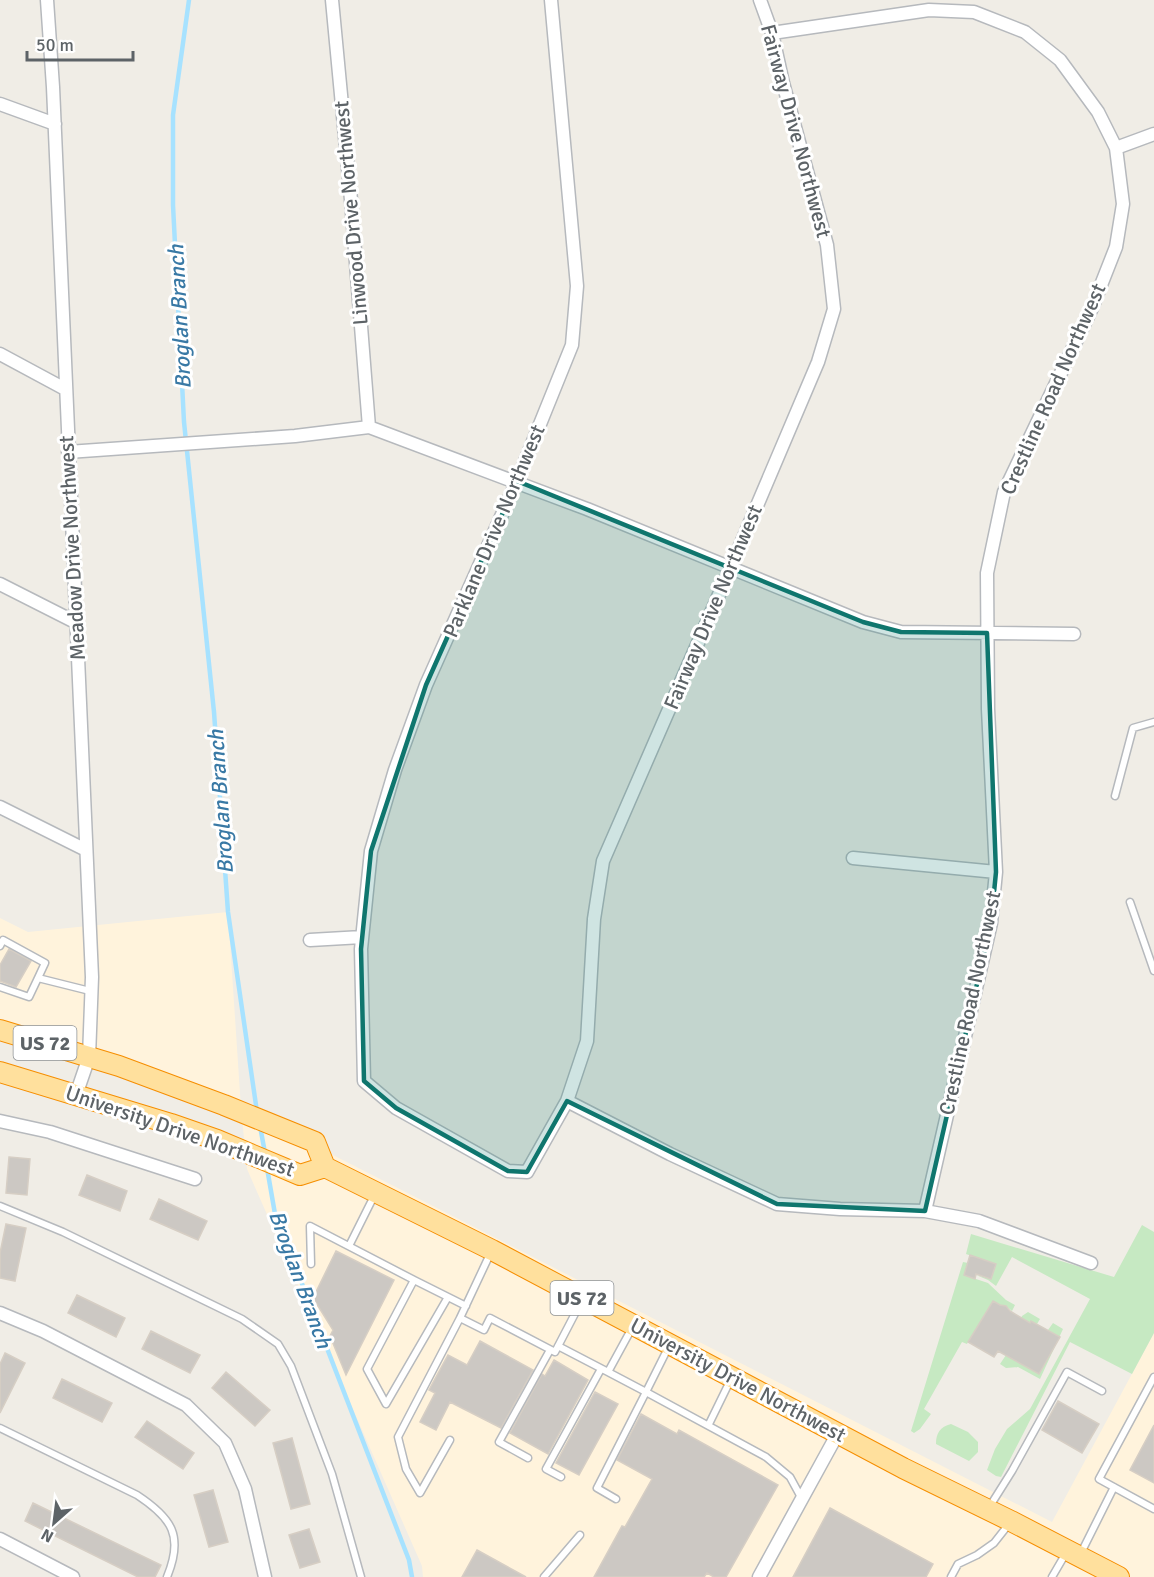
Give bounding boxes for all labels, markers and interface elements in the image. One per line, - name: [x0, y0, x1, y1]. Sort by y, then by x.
- street label: Fairway Drive Northwest: [755, 21, 837, 241]
- scale bar: [27, 24, 134, 62]
- text: 50 m: [36, 34, 74, 56]
- street label: Linwood Drive Northwest: [328, 100, 374, 326]
- water label: Broglan Branch: [162, 243, 197, 390]
- street label: Crestline Road Northwest: [995, 279, 1111, 499]
- street label: Parklane Drive Northwest: [437, 421, 551, 641]
- street label: Meadow Drive Northwest: [53, 435, 91, 661]
- street label: Fairway Drive Northwest: [658, 501, 768, 713]
- water label: Broglan Branch: [202, 728, 239, 875]
- street label: Crestline Road Northwest: [934, 888, 1006, 1118]
- road number: US 72: [14, 1026, 76, 1060]
- street label: University Drive Northwest: [62, 1080, 298, 1182]
- water label: Broglan Branch: [263, 1207, 338, 1353]
- road number: US 72: [550, 1281, 614, 1315]
- street label: University Drive Northwest: [626, 1312, 850, 1448]
- north arrow: [24, 1493, 84, 1553]
- text: N: [38, 1524, 57, 1547]

